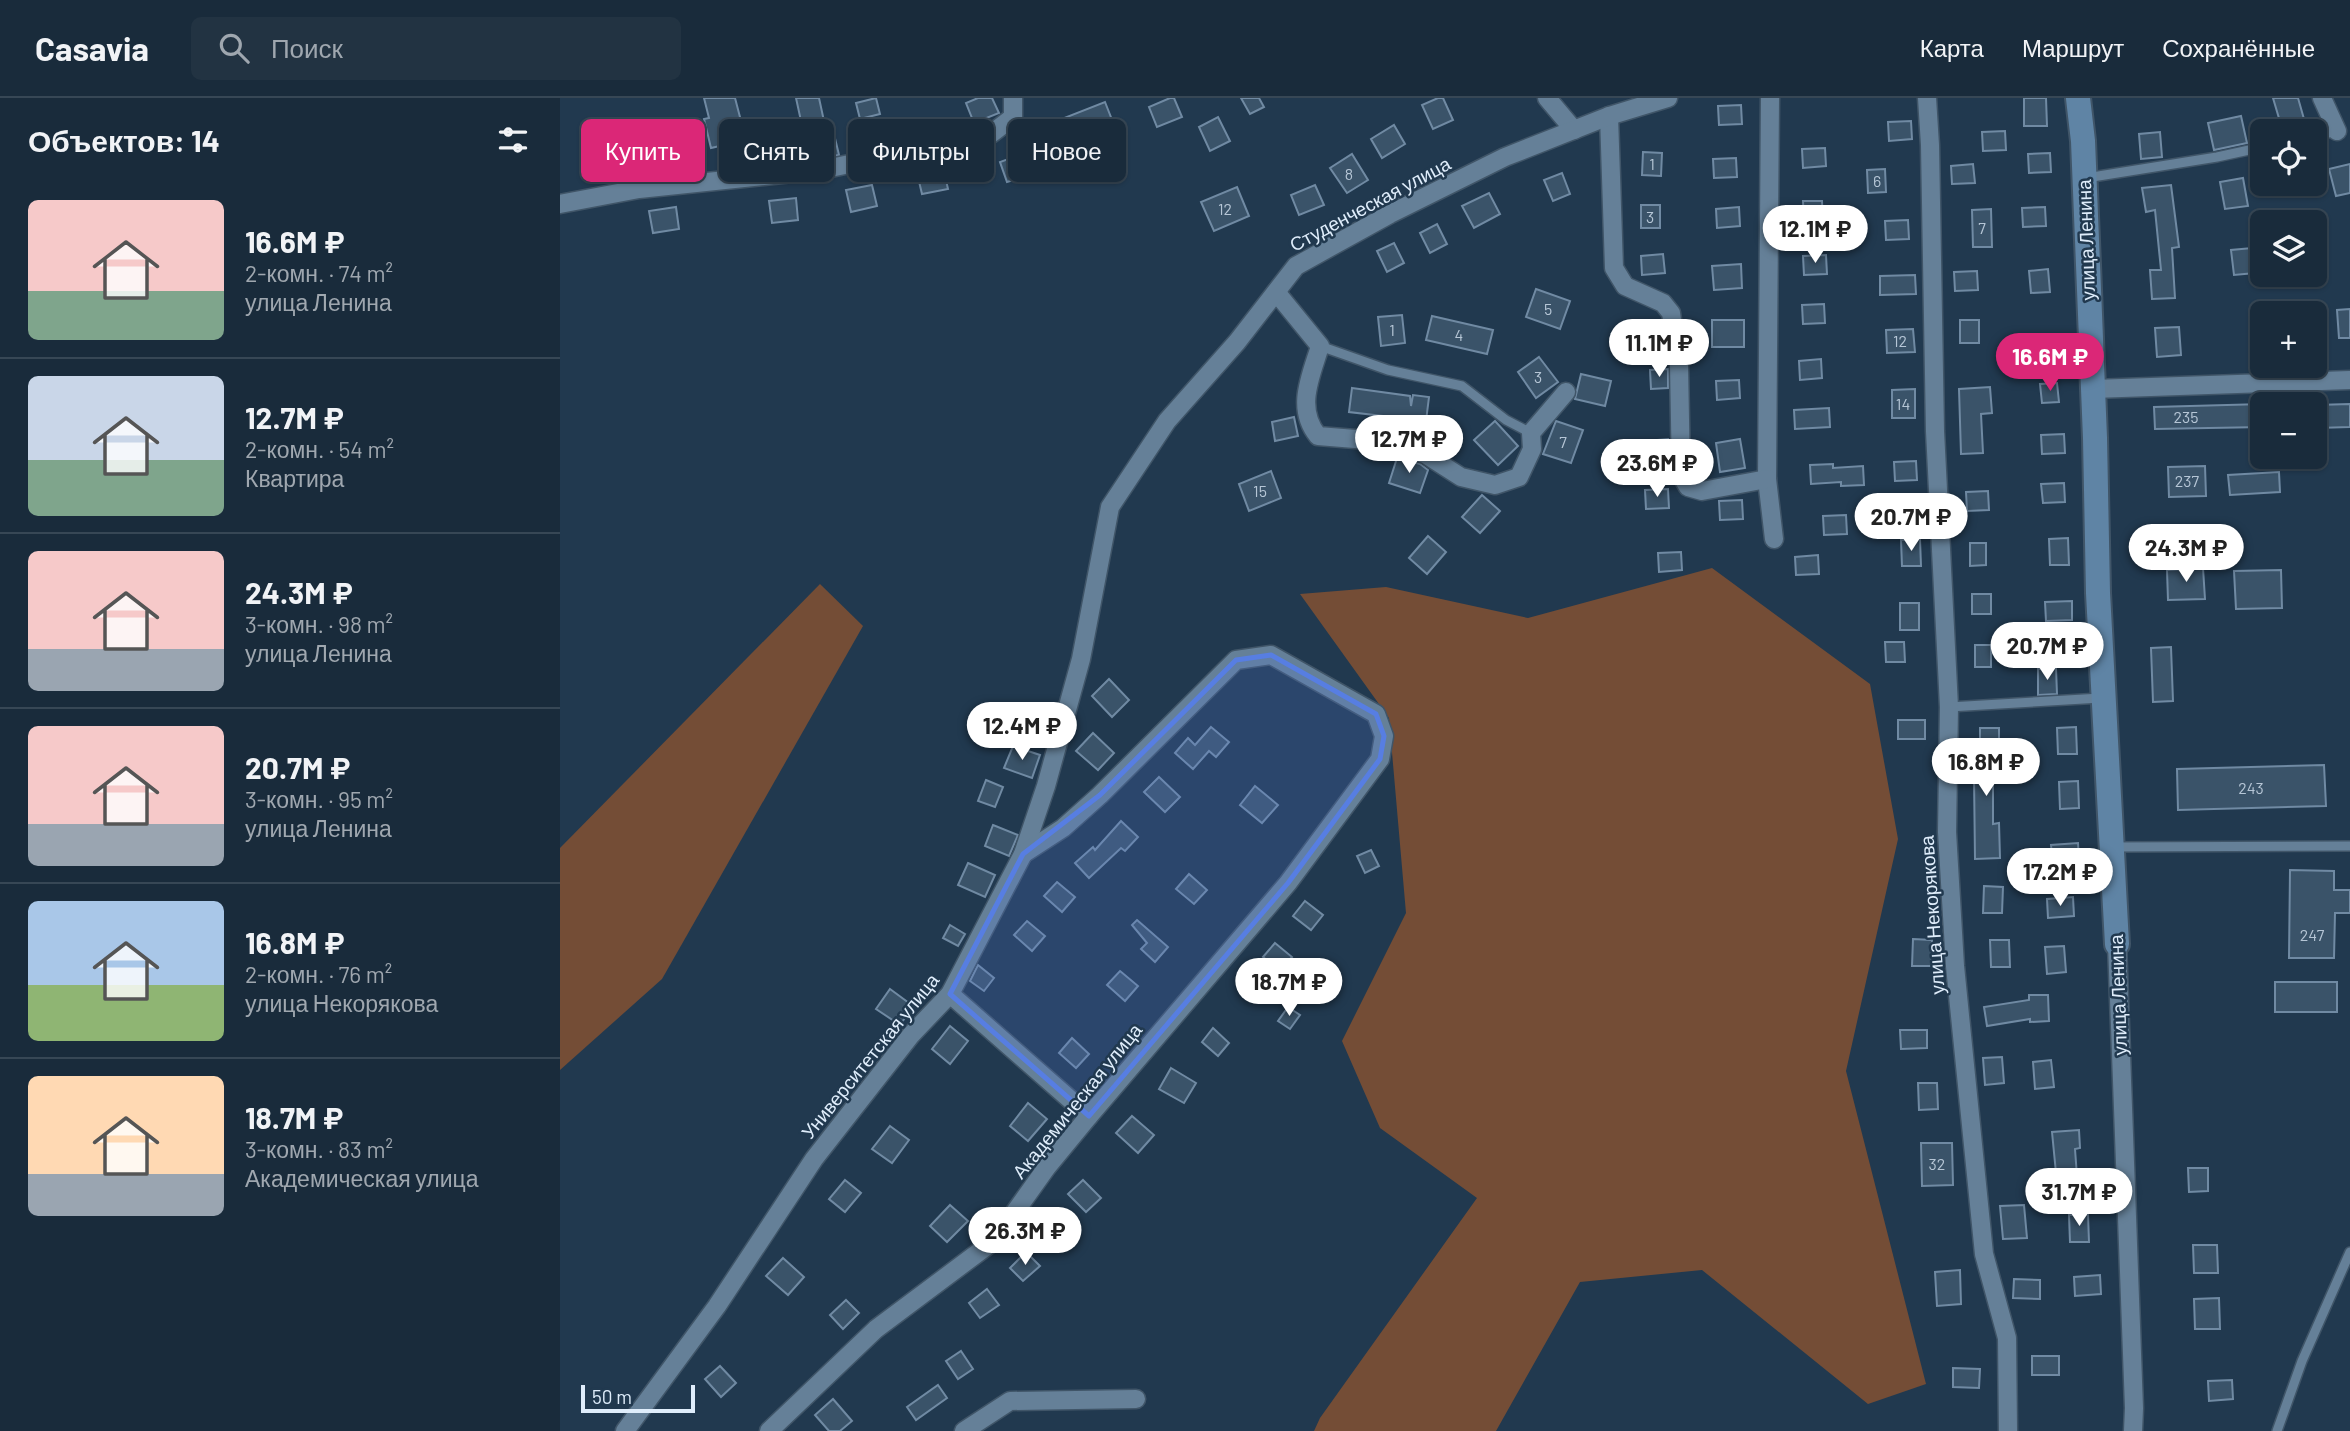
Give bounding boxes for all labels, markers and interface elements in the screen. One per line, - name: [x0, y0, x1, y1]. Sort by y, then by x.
- search box: [191, 17, 681, 80]
- text: Casavia: [35, 28, 149, 68]
- icon: search: [215, 29, 253, 67]
- text: Поиск: [271, 32, 343, 63]
- text: Карта: [1920, 33, 1984, 62]
- text: Маршрут: [2022, 33, 2124, 62]
- text: Сохранённые: [2162, 33, 2315, 62]
- chip: Купить: [581, 119, 705, 182]
- chip: Снять: [719, 119, 834, 182]
- chip: Фильтры: [848, 119, 994, 182]
- chip: Новое: [1008, 119, 1126, 182]
- map controls: [2250, 119, 2327, 469]
- button: locate: [2250, 119, 2327, 196]
- icon: filters: [494, 121, 532, 159]
- text: Объектов: 14: [28, 122, 220, 158]
- street label: Студенческая улица: [1285, 151, 1455, 256]
- house number: 1: [1649, 154, 1655, 173]
- house number: 8: [1345, 164, 1353, 183]
- house number: 6: [1873, 171, 1881, 190]
- street label: улица Ленина: [2072, 179, 2099, 301]
- house number: 12: [1218, 199, 1232, 218]
- pin: 12.1M ₽: [1750, 206, 1880, 265]
- house number: 3: [1646, 207, 1654, 226]
- button: layers: [2250, 210, 2327, 287]
- text: 12.1M ₽: [1779, 214, 1851, 242]
- house number: 7: [1978, 218, 1986, 237]
- text: 16.6M ₽: [245, 223, 344, 259]
- icon: home: [84, 228, 168, 312]
- text: 2-комн. · 74 m²: [245, 259, 393, 287]
- text: улица Ленина: [245, 288, 392, 316]
- house number: 5: [1544, 299, 1552, 318]
- button: +: [2250, 301, 2327, 378]
- house number: 1: [1389, 320, 1395, 339]
- pin: 11.1M ₽: [1594, 320, 1724, 379]
- house number: 4: [1455, 325, 1463, 344]
- text: 11.1M ₽: [1625, 328, 1693, 356]
- house number: 12: [1893, 331, 1907, 350]
- pin: 16.6M ₽: [1985, 334, 2115, 393]
- text: 16.6M ₽: [2012, 342, 2088, 370]
- house number: 3: [1534, 367, 1542, 386]
- button: −: [2250, 392, 2327, 469]
- house number: 14: [1896, 394, 1910, 413]
- text: 12.7M ₽: [245, 399, 344, 435]
- icon: home: [84, 404, 168, 488]
- house number: 235: [2174, 407, 2198, 426]
- pin: 12.7M ₽: [1344, 416, 1474, 475]
- text: 12.7M ₽: [1371, 424, 1447, 452]
- house number: 7: [1559, 432, 1567, 451]
- text: 2-комн. · 54 m²: [245, 435, 394, 463]
- pin: 23.6M ₽: [1592, 440, 1722, 499]
- text: 23.6M ₽: [1617, 448, 1697, 476]
- text: Квартира: [245, 464, 344, 492]
- house number: 237: [2175, 471, 2200, 490]
- house number: 15: [1253, 481, 1267, 500]
- pin: 20.7M ₽: [1846, 494, 1976, 553]
- text: 20.7M ₽: [1871, 502, 1951, 530]
- pin: 24.3M ₽: [2121, 524, 2251, 584]
- text: 24.3M ₽: [2145, 533, 2227, 561]
- text: 24.3M ₽: [245, 574, 353, 610]
- icon: home: [84, 579, 168, 663]
- text: 3-комн. · 98 m²: [245, 610, 393, 638]
- pin: 20.7M ₽: [1982, 622, 2112, 682]
- text: 20.7M ₽: [2007, 631, 2087, 659]
- text: улица Ленина: [245, 639, 392, 667]
- pin: 12.4M ₽: [957, 702, 1087, 762]
- text: 12.4M ₽: [983, 711, 1061, 739]
- pin: 16.8M ₽: [1921, 738, 2051, 798]
- text: 16.8M ₽: [1948, 747, 2024, 775]
- text: 20.7M ₽: [245, 749, 350, 785]
- icon: home: [84, 754, 168, 838]
- house number: 243: [2238, 778, 2264, 797]
- text: 3-комн. · 95 m²: [245, 785, 393, 813]
- text: улица Ленина: [245, 814, 392, 842]
- street label: улица Некорякова: [1914, 834, 1949, 995]
- pin: 17.2M ₽: [1995, 848, 2125, 908]
- text: 17.2M ₽: [2023, 857, 2097, 885]
- text: 16.8M ₽: [245, 924, 345, 960]
- house number: 247: [2300, 925, 2325, 944]
- icon: home: [84, 929, 168, 1013]
- street label: улица Ленина: [2104, 934, 2131, 1056]
- pin: 18.7M ₽: [1224, 958, 1354, 1018]
- text: 2-комн. · 76 m²: [245, 960, 392, 988]
- text: 18.7M ₽: [1251, 967, 1327, 995]
- street label: Университетская улица: [796, 968, 943, 1143]
- text: улица Некорякова: [245, 989, 438, 1017]
- street label: Академическая улица: [1007, 1018, 1147, 1183]
- text: 18.7M ₽: [245, 1099, 343, 1135]
- icon: home: [84, 1104, 168, 1188]
- text: 3-комн. · 83 m²: [245, 1135, 393, 1163]
- house number: 32: [1929, 1154, 1945, 1173]
- text: Академическая улица: [245, 1164, 479, 1192]
- pin: 31.7M ₽: [2014, 1168, 2144, 1228]
- text: 31.7M ₽: [2041, 1177, 2117, 1205]
- pin: 26.3M ₽: [960, 1208, 1090, 1267]
- text: 26.3M ₽: [984, 1216, 1066, 1244]
- scale bar: [581, 1382, 695, 1414]
- text: 50 m: [592, 1385, 632, 1408]

